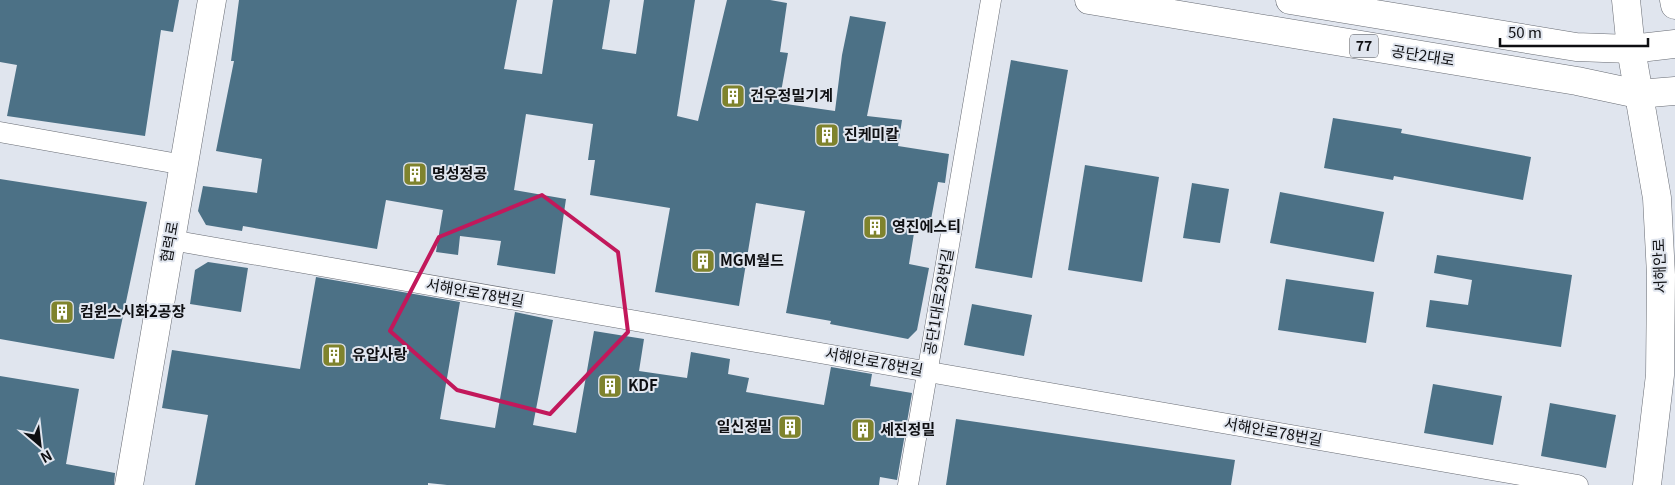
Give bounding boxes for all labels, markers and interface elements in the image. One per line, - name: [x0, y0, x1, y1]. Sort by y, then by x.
- scale bar: [1500, 15, 1648, 47]
- text: 50 m: [1508, 21, 1542, 42]
- road number: 77: [1350, 34, 1378, 58]
- street label: 공단2대로: [1390, 39, 1456, 70]
- building icon: 건우정밀기계: [720, 83, 746, 109]
- place label: 건우정밀기계: [750, 84, 833, 105]
- building icon: 진케미칼: [814, 122, 840, 148]
- place label: 진케미칼: [844, 123, 899, 144]
- building icon: 명성정공: [402, 161, 428, 187]
- place label: 명성정공: [432, 162, 487, 183]
- building icon: 영진에스티: [862, 214, 888, 240]
- place label: 영진에스티: [892, 215, 961, 236]
- street label: 협력로: [155, 220, 182, 264]
- street label: 서해안로: [1647, 238, 1670, 294]
- street label: 공단1대로28번길: [918, 247, 957, 357]
- building icon: MGM월드: [690, 248, 716, 274]
- place label: MGM월드: [720, 249, 784, 270]
- street label: 서해안로78번길: [424, 273, 526, 310]
- building icon: 컴윈스시화2공장: [49, 299, 75, 325]
- place label: 컴윈스시화2공장: [80, 300, 186, 321]
- building icon: 유압사랑: [321, 342, 347, 368]
- street label: 서해안로78번길: [823, 342, 925, 379]
- place label: 유압사랑: [352, 343, 407, 364]
- building icon: KDF: [597, 373, 623, 399]
- place label: KDF: [628, 374, 658, 395]
- street label: 서해안로78번길: [1222, 412, 1324, 449]
- building icon: 일신정밀: [777, 414, 803, 440]
- place label: 일신정밀: [717, 415, 772, 436]
- building icon: 세진정밀: [850, 417, 876, 443]
- place label: 세진정밀: [880, 418, 935, 439]
- north arrow: [15, 420, 65, 470]
- text: N: [37, 446, 56, 469]

